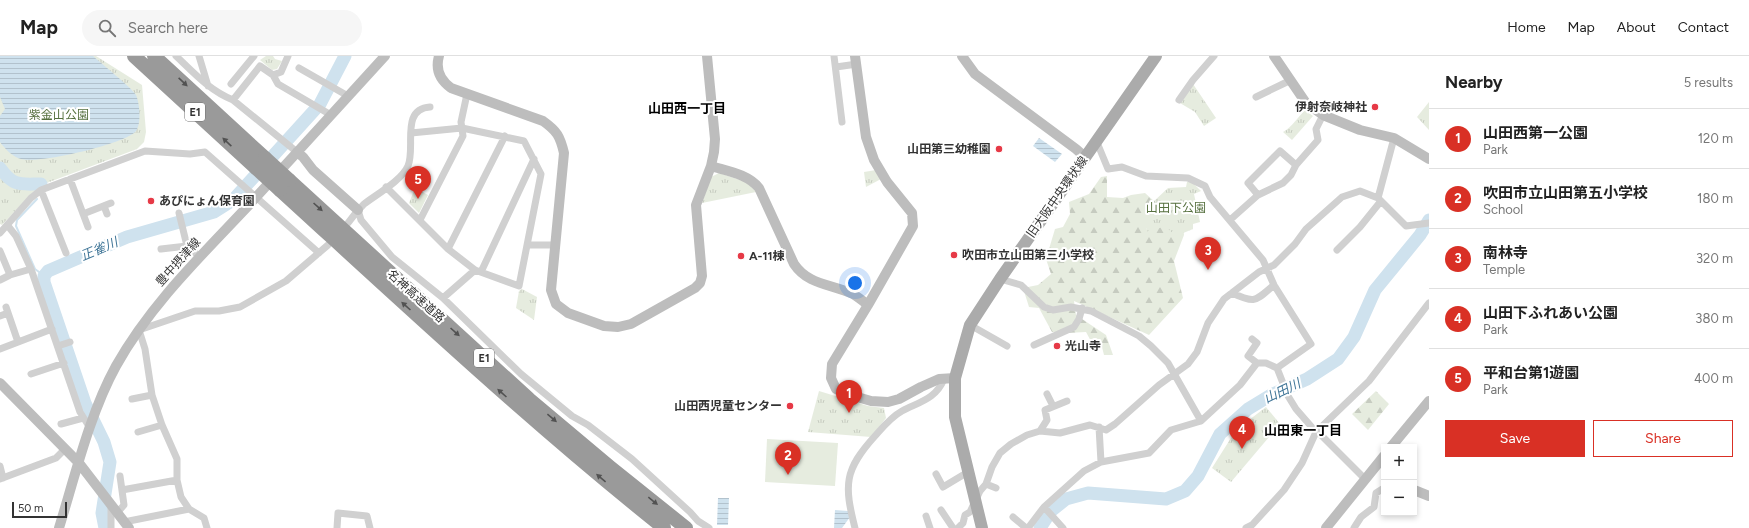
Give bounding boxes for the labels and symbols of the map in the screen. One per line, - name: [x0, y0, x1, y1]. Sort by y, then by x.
- one-way arrow: [178, 78, 188, 87]
- place label: 伊射奈岐神社: [1295, 100, 1367, 114]
- district label: 山田西一丁目: [648, 101, 726, 116]
- marker: 伊射奈岐神社: [1370, 102, 1380, 112]
- road number: E1: [185, 103, 205, 121]
- park label: 紫金山公園: [29, 108, 89, 122]
- one-way arrow: [222, 137, 232, 147]
- place label: 山田第三幼稚園: [907, 142, 991, 156]
- marker: 山田第三幼稚園: [994, 144, 1004, 154]
- street label: 旧大阪中央環状線: [1024, 154, 1090, 240]
- pin: 5: [405, 166, 431, 199]
- place label: あぴにょん保育園: [159, 194, 255, 208]
- marker: あぴにょん保育園: [146, 196, 156, 206]
- park label: 山田下公園: [1146, 201, 1206, 215]
- one-way arrow: [313, 202, 323, 211]
- water label: 正雀川: [78, 234, 122, 264]
- street label: 豊中摂津線: [153, 235, 203, 289]
- pin: 3: [1195, 237, 1221, 270]
- place label: 吹田市立山田第三小学校: [962, 248, 1094, 262]
- place label: A-11棟: [749, 249, 785, 263]
- marker: 吹田市立山田第三小学校: [949, 250, 959, 260]
- marker: A-11棟: [736, 251, 746, 261]
- street label: 名神高速道路: [385, 267, 447, 325]
- your location: [845, 273, 865, 293]
- one-way arrow: [401, 301, 411, 310]
- one-way arrow: [451, 327, 460, 336]
- place label: 光山寺: [1065, 339, 1101, 353]
- marker: 光山寺: [1052, 341, 1062, 351]
- road number: E1: [474, 349, 494, 367]
- water label: 山田川: [1261, 375, 1305, 406]
- pin: 1: [836, 380, 862, 413]
- one-way arrow: [497, 388, 508, 397]
- place label: 山田西児童センター: [674, 399, 782, 413]
- marker: 山田西児童センター: [785, 401, 795, 411]
- one-way arrow: [547, 414, 558, 423]
- pin: 4: [1229, 416, 1255, 449]
- district label: 山田東一丁目: [1264, 423, 1342, 438]
- pin: 2: [775, 442, 801, 475]
- one-way arrow: [596, 473, 606, 482]
- one-way arrow: [647, 497, 658, 506]
- scale bar: [12, 500, 67, 519]

